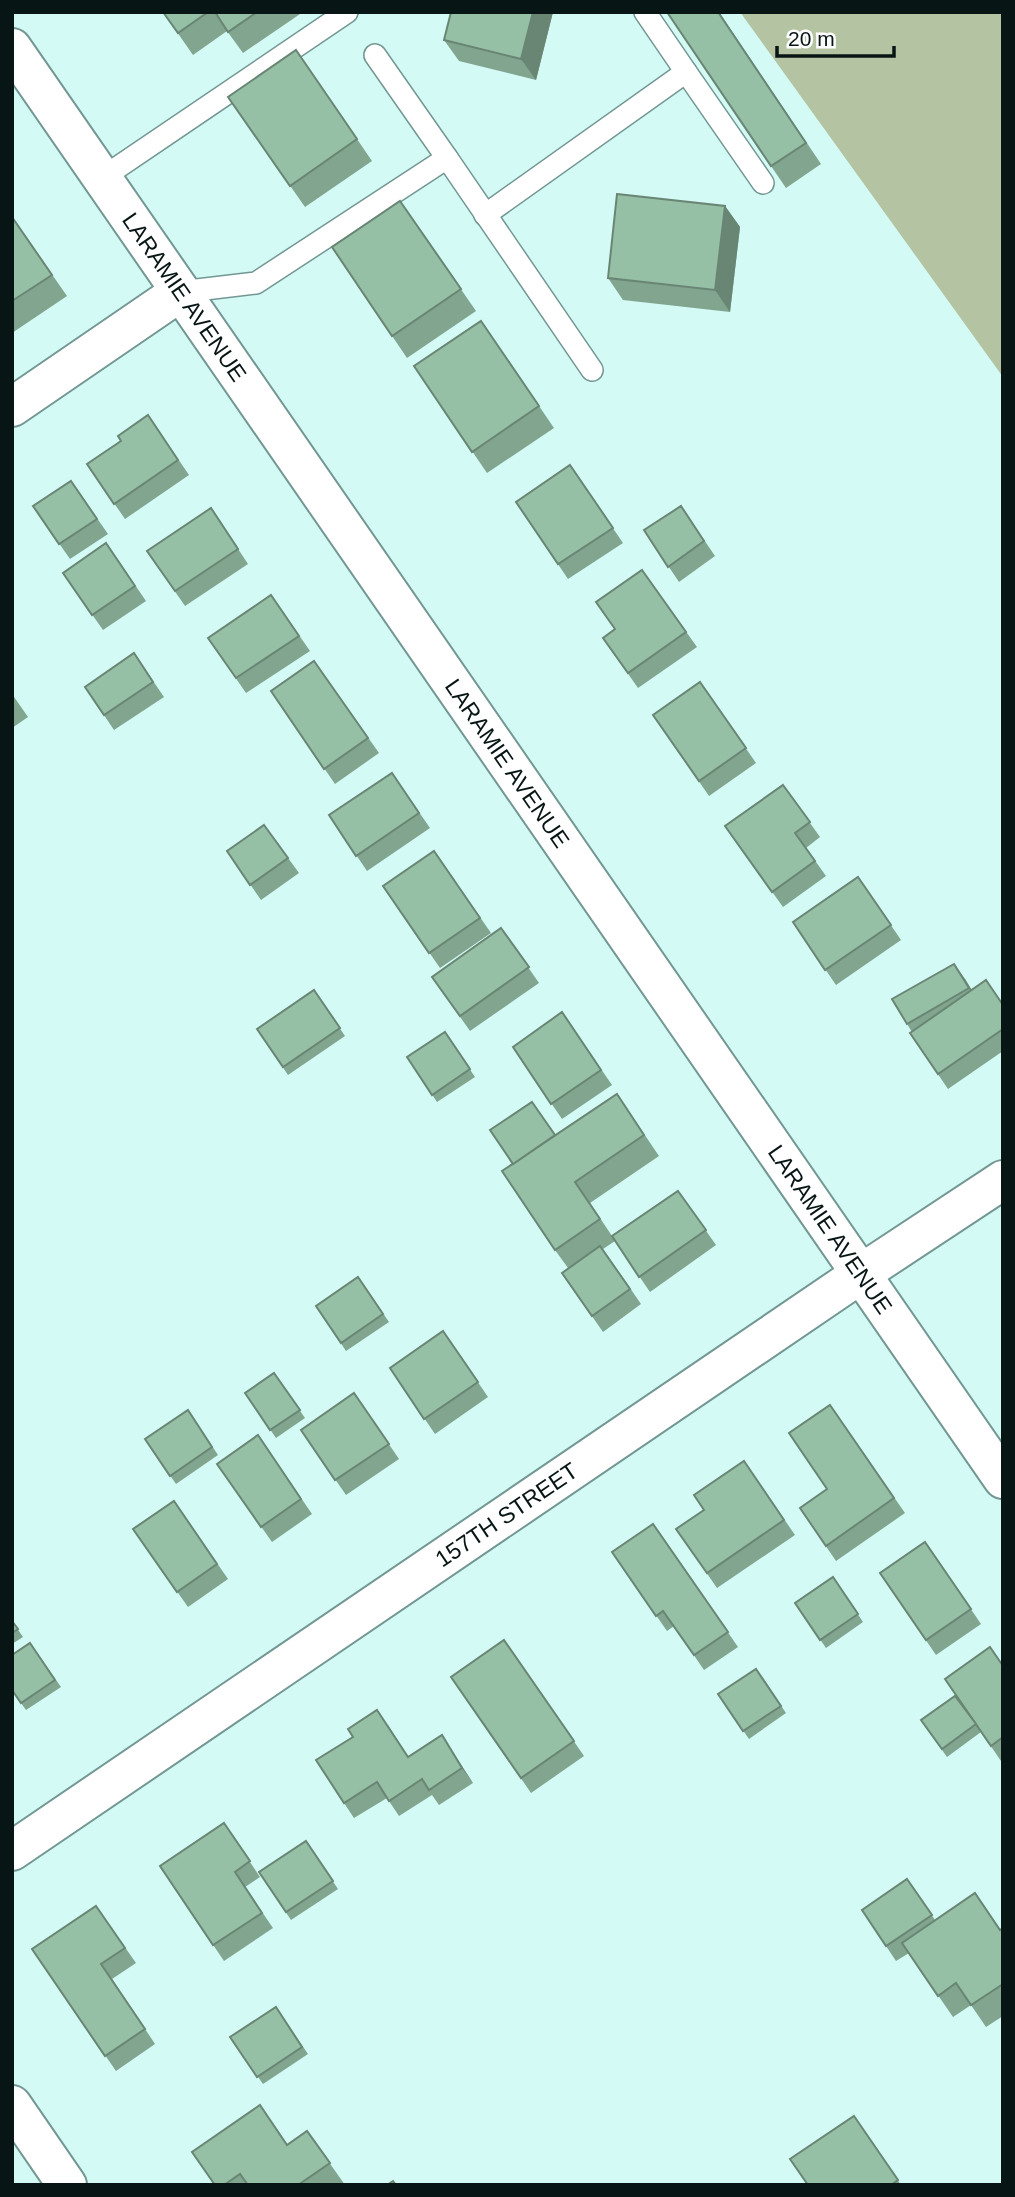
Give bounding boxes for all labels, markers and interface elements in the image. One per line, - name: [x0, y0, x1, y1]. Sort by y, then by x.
- scale bar: [777, 14, 894, 58]
- text: 20 m: [788, 27, 835, 50]
- street label: LARAMIE AVENUE: [117, 208, 252, 386]
- street label: LARAMIE AVENUE: [440, 674, 575, 852]
- street label: LARAMIE AVENUE: [763, 1140, 897, 1319]
- street label: 157TH STREET: [430, 1457, 583, 1572]

